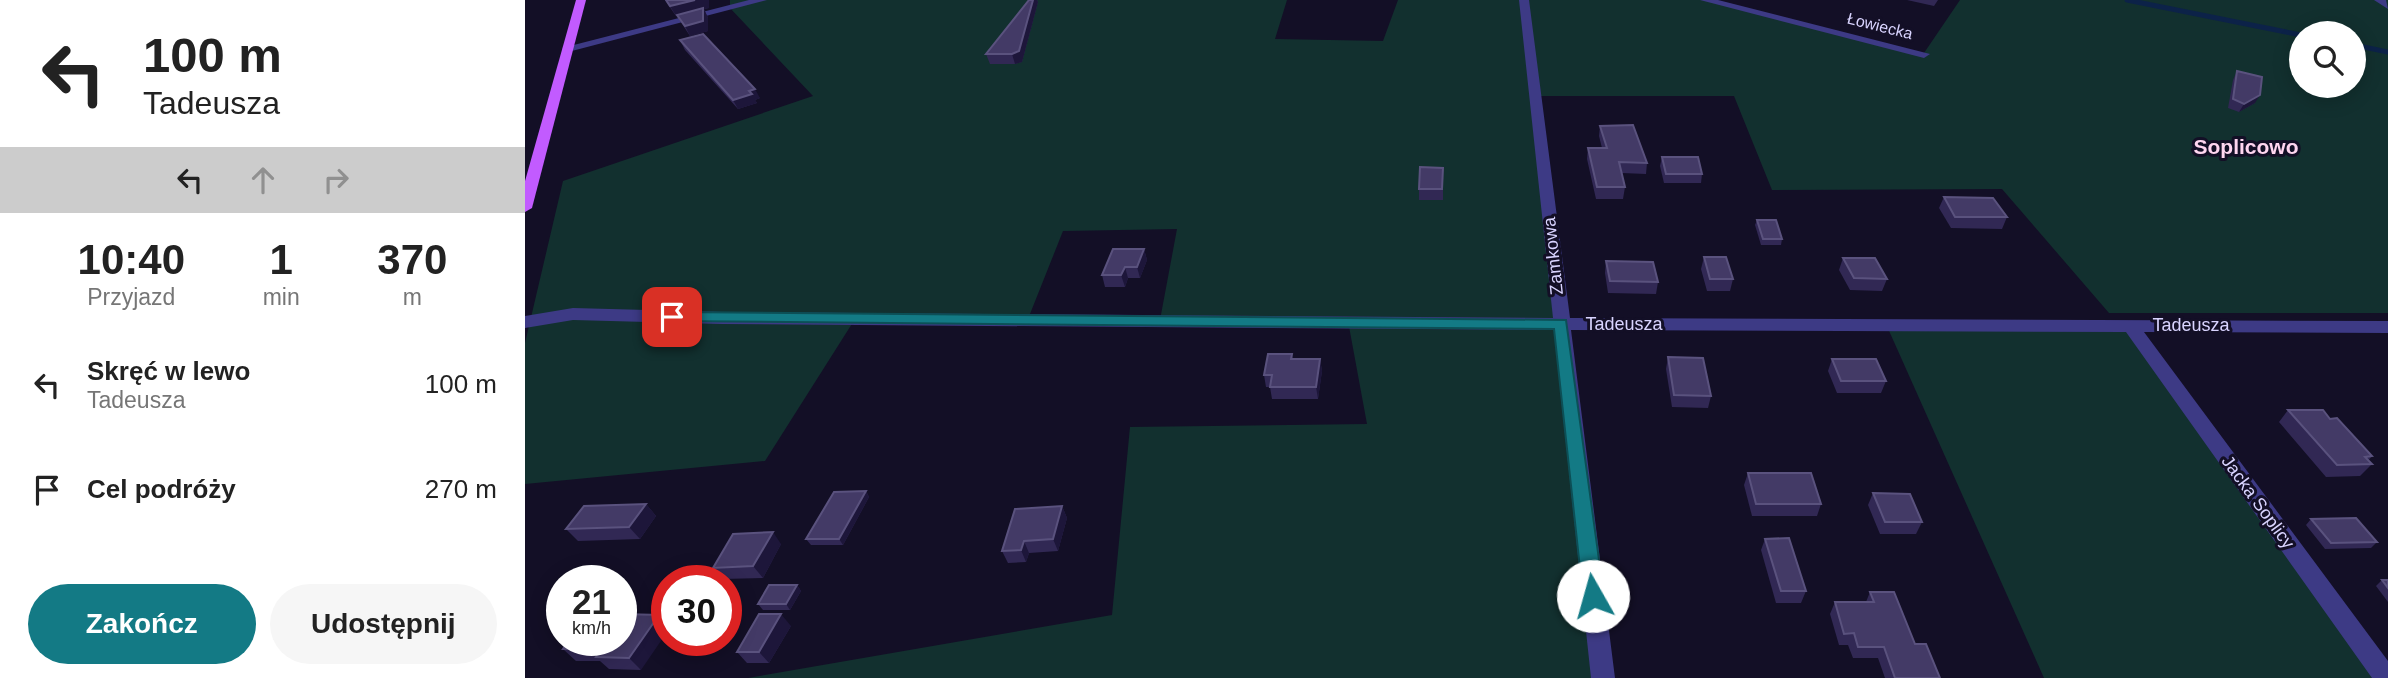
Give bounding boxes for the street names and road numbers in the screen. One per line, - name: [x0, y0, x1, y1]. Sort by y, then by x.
- street label: Łowiecka: [1846, 10, 1915, 42]
- street label: Zamkowa: [1539, 215, 1567, 296]
- street label: Tadeusza: [1585, 314, 1664, 334]
- street label: Tadeusza: [2152, 315, 2231, 335]
- street label: Jacka Soplicy: [2218, 452, 2298, 552]

